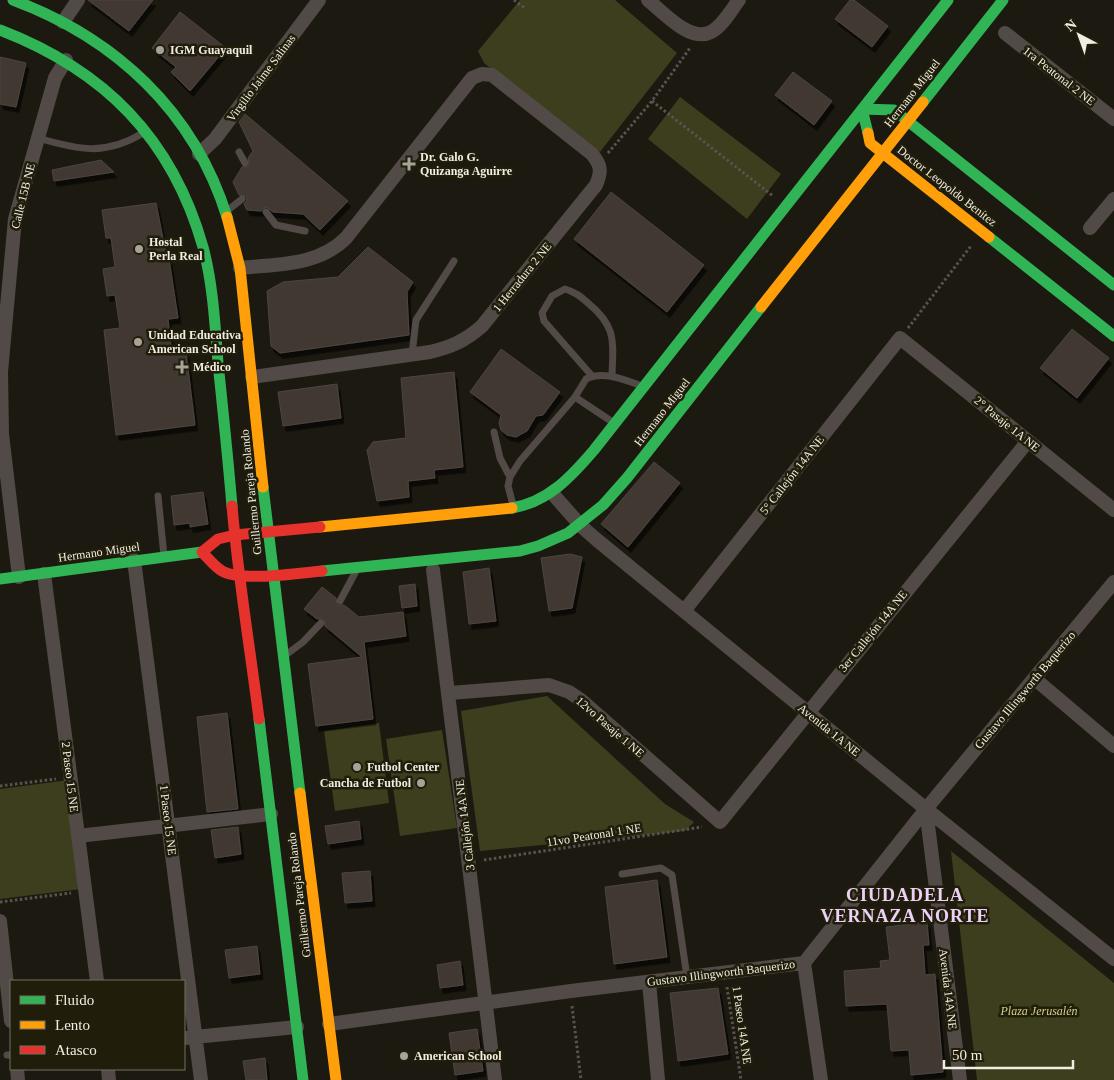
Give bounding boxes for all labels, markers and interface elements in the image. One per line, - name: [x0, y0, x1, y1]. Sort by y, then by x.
- north arrow: [1054, 10, 1104, 60]
- text: N: [1062, 17, 1080, 35]
- street label: Virgilio Jaime Salinas: [224, 31, 299, 124]
- place label: IGM Guayaquil: [170, 43, 253, 57]
- marker: IGM Guayaquil: [154, 44, 166, 56]
- street label: 1ra Peatonal 2 NE: [1020, 44, 1098, 108]
- street label: Hermano Miguel: [881, 56, 943, 130]
- street label: Doctor Leopoldo Benítez: [895, 143, 999, 229]
- place label: Dr. Galo G. Quizanga Aguirre: [420, 150, 513, 178]
- marker: Dr. Galo G. Quizanga Aguirre: [402, 157, 416, 171]
- street label: Calle 15B NE: [8, 162, 38, 230]
- place label: Hostal Perla Real: [149, 235, 203, 263]
- street label: 1 Herradura 2 NE: [490, 239, 554, 315]
- marker: Hostal Perla Real: [133, 243, 145, 255]
- place label: Unidad Educativa American School: [148, 328, 241, 356]
- marker: Unidad Educativa American School: [132, 336, 144, 348]
- marker: Médico: [175, 360, 189, 374]
- place label: Médico: [193, 360, 231, 374]
- street label: Hermano Miguel: [631, 375, 693, 449]
- street label: 2° Pasaje 1A NE: [971, 393, 1043, 455]
- street label: Guillermo Pareja Rolando: [237, 429, 265, 555]
- street label: 5° Callejón 14A NE: [757, 433, 827, 517]
- street label: Hermano Miguel: [57, 539, 141, 565]
- street label: 3er Callejón 14A NE: [836, 587, 910, 675]
- street label: Gustavo Illingworth Baquerizo: [972, 628, 1078, 752]
- street label: 12vo Pasaje 1 NE: [573, 694, 647, 760]
- street label: Avenida 1A NE: [795, 701, 863, 759]
- street label: 2 Paseo 15 NE: [59, 741, 81, 813]
- place label: Futbol Center: [367, 760, 440, 774]
- marker: Futbol Center: [351, 761, 363, 773]
- place label: Cancha de Futbol: [320, 776, 412, 790]
- marker: Cancha de Futbol: [415, 777, 427, 789]
- street label: 3 Callejón 14A NE: [452, 779, 478, 871]
- street label: 1 Paseo 15 NE: [157, 784, 179, 856]
- street label: 11vo Peatonal 1 NE: [546, 821, 642, 849]
- street label: Guillermo Pareja Rolando: [284, 832, 314, 958]
- district label: CIUDADELA VERNAZA NORTE: [821, 885, 989, 926]
- street label: Avenida 14A NE: [936, 948, 960, 1030]
- street label: Gustavo Illingworth Baquerizo: [646, 957, 796, 989]
- legend: [10, 980, 185, 1070]
- street label: 1 Paseo 14A NE: [730, 985, 754, 1065]
- text: Fluido: [55, 992, 94, 1008]
- park label: Plaza Jerusalén: [1000, 1004, 1078, 1018]
- text: Lento: [55, 1017, 90, 1033]
- scale bar: [944, 1038, 1073, 1070]
- text: Atasco: [55, 1042, 97, 1058]
- text: 50 m: [952, 1047, 983, 1063]
- place label: American School: [414, 1049, 502, 1063]
- marker: American School: [398, 1050, 410, 1062]

